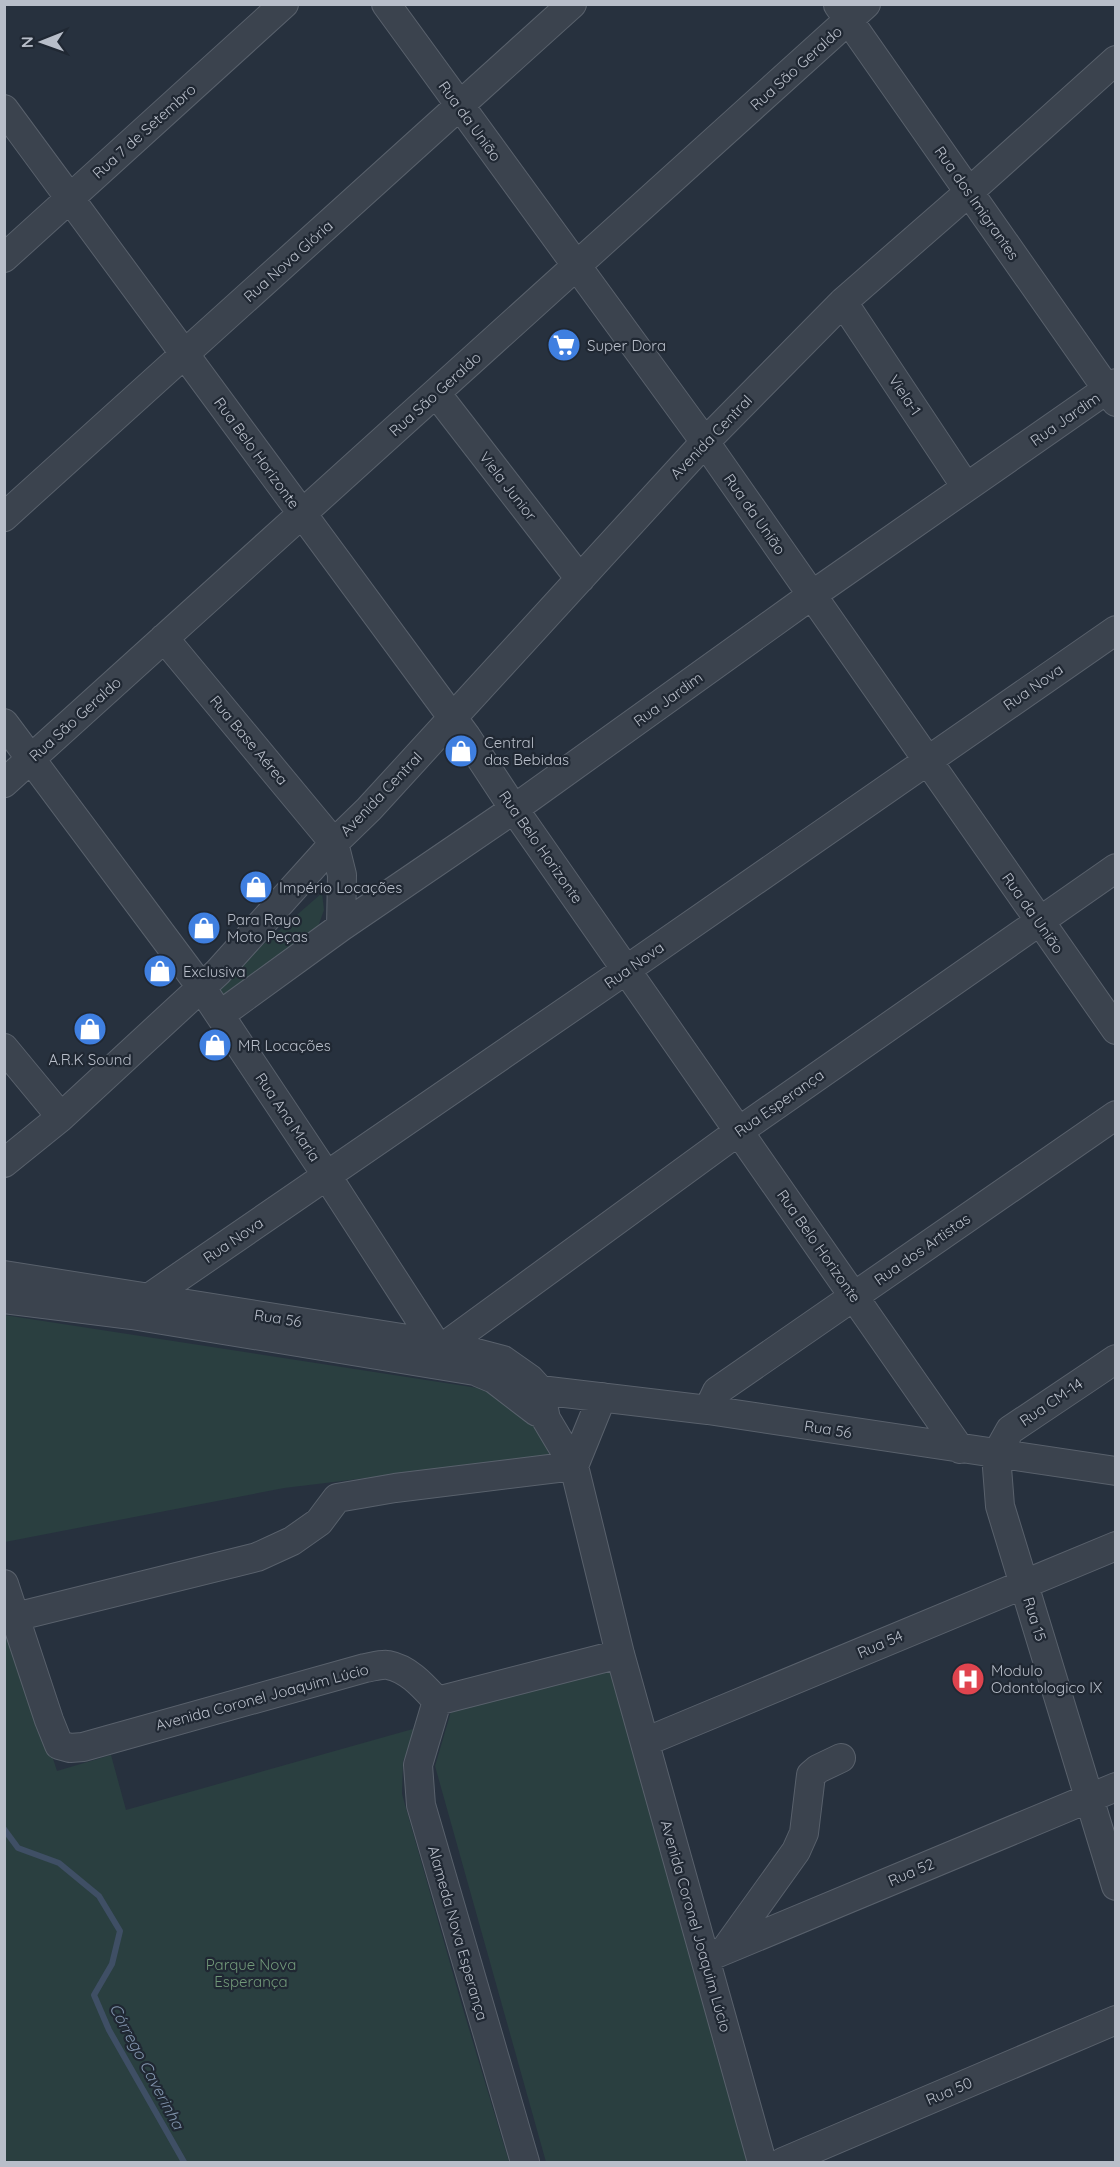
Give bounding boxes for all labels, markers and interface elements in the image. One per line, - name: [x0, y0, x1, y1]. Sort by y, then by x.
- north arrow: [12, 12, 72, 72]
- street label: Rua São Geraldo: [746, 22, 846, 114]
- text: N: [17, 36, 37, 48]
- street label: Rua da União: [435, 77, 505, 165]
- street label: Rua 7 de Setembro: [88, 80, 200, 182]
- street label: Rua dos Imigrantes: [931, 142, 1023, 264]
- street label: Rua Nova Glória: [239, 216, 337, 306]
- supermarket icon: Super Dora: [546, 327, 582, 363]
- place label: Super Dora: [587, 336, 666, 355]
- street label: Rua São Geraldo: [385, 348, 485, 440]
- street label: Viela-1: [885, 371, 925, 419]
- street label: Rua Jardim: [1026, 388, 1104, 450]
- street label: Avenida Central: [666, 391, 756, 483]
- street label: Rua Belo Horizonte: [210, 393, 304, 513]
- street label: Viela Junior: [475, 448, 541, 524]
- street label: Rua da União: [720, 470, 790, 558]
- street label: Rua Nova: [999, 660, 1067, 714]
- street label: Rua Jardim: [630, 668, 706, 730]
- street label: Rua São Geraldo: [25, 673, 125, 765]
- street label: Rua Base Aérea: [206, 691, 292, 789]
- shop icon: Central das Bebidas: [443, 733, 479, 769]
- place label: Central das Bebidas: [484, 733, 569, 769]
- street label: Avenida Central: [336, 748, 426, 840]
- street label: Rua Belo Horizonte: [495, 787, 587, 907]
- shop icon: Império Locações: [238, 869, 274, 905]
- street label: Rua da União: [998, 869, 1068, 957]
- place label: Império Locações: [279, 878, 402, 897]
- shop icon: Para Rayo Moto Peças: [186, 910, 222, 946]
- place label: Para Rayo Moto Peças: [227, 910, 308, 946]
- street label: Rua Nova: [600, 938, 668, 992]
- shop icon: Exclusiva: [142, 953, 178, 989]
- place label: Exclusiva: [183, 962, 246, 981]
- shop icon: A.R.K Sound: [72, 1011, 108, 1047]
- shop icon: MR Locações: [197, 1027, 233, 1063]
- place label: MR Locações: [238, 1036, 331, 1055]
- place label: A.R.K Sound: [48, 1050, 132, 1069]
- street label: Rua Esperança: [731, 1065, 827, 1141]
- street label: Rua Ana Maria: [251, 1069, 325, 1165]
- street label: Rua Belo Horizonte: [773, 1186, 865, 1306]
- street label: Rua dos Artistas: [870, 1209, 974, 1289]
- street label: Rua Nova: [199, 1213, 267, 1267]
- street label: Rua 56: [253, 1305, 303, 1331]
- street label: Rua CM-14: [1016, 1374, 1086, 1430]
- street label: Rua 56: [803, 1416, 853, 1442]
- street label: Rua 15: [1019, 1595, 1051, 1643]
- street label: Rua 54: [854, 1626, 906, 1662]
- street label: Avenida Coronel Joaquim Lúcio: [153, 1659, 371, 1735]
- hospital icon: Modulo Odontologico IX: [950, 1661, 986, 1697]
- place label: Modulo Odontologico IX: [991, 1661, 1102, 1697]
- street label: Avenida Coronel Joaquim Lúcio: [657, 1818, 735, 2034]
- street label: Alameda Nova Esperança: [424, 1843, 492, 2023]
- street label: Rua 52: [885, 1854, 937, 1890]
- park label: Parque Nova Esperança: [206, 1955, 296, 1991]
- water label: Córrego Caverinha: [105, 2000, 189, 2134]
- street label: Rua 50: [923, 2073, 975, 2109]

